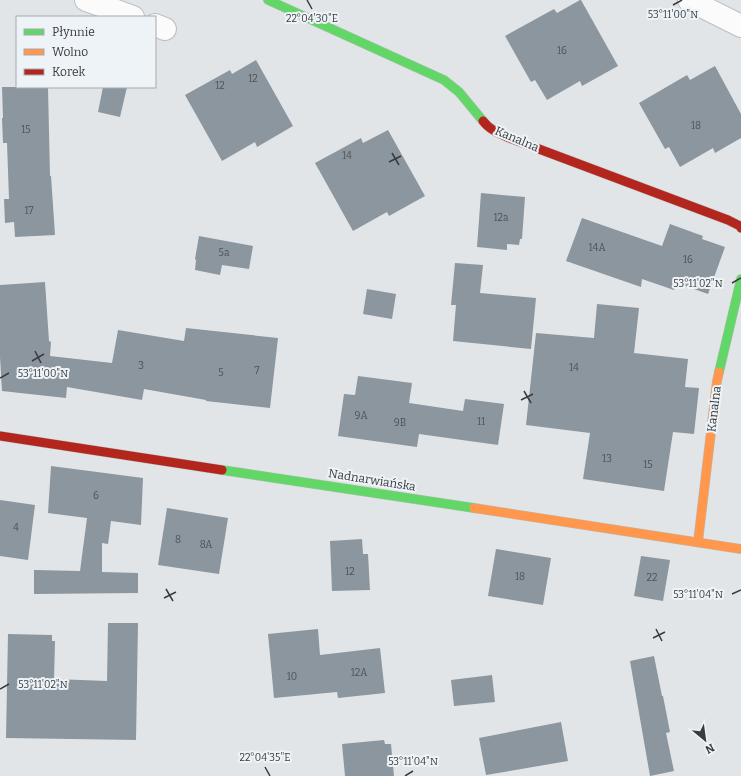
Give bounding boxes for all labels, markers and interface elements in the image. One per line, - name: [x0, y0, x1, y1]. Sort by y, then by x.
- text: 53°11'00"N: [648, 9, 698, 21]
- text: 22°04'30"E: [286, 13, 338, 25]
- legend: [16, 16, 156, 88]
- text: Płynnie: [52, 25, 95, 39]
- text: Wolno: [52, 45, 88, 59]
- house number: 16: [557, 45, 567, 57]
- text: Korek: [52, 65, 85, 79]
- house number: 12: [248, 73, 258, 85]
- house number: 12: [215, 80, 225, 92]
- house number: 18: [691, 120, 701, 132]
- house number: 15: [21, 124, 31, 136]
- street label: Kanalna: [493, 124, 541, 155]
- house number: 14: [342, 150, 352, 162]
- house number: 17: [25, 205, 33, 217]
- house number: 12a: [494, 212, 509, 224]
- house number: 14A: [589, 242, 606, 254]
- house number: 5a: [219, 247, 230, 259]
- house number: 16: [683, 254, 693, 266]
- text: 53°11'02"N: [673, 278, 723, 290]
- house number: 3: [138, 360, 144, 372]
- house number: 14: [569, 362, 579, 374]
- house number: 7: [254, 365, 260, 377]
- house number: 5: [218, 367, 224, 379]
- text: 53°11'00"N: [18, 368, 68, 380]
- street label: Kanalna: [704, 385, 724, 433]
- house number: 9A: [355, 410, 368, 422]
- house number: 11: [477, 416, 485, 428]
- house number: 9B: [394, 417, 406, 429]
- house number: 13: [602, 453, 612, 465]
- house number: 15: [643, 459, 653, 471]
- street label: Nadnarwiańska: [327, 466, 417, 494]
- house number: 6: [93, 490, 99, 502]
- house number: 4: [13, 522, 19, 534]
- house number: 8: [175, 534, 181, 546]
- house number: 8A: [200, 539, 213, 551]
- house number: 12: [345, 566, 355, 578]
- house number: 18: [515, 571, 525, 583]
- house number: 22: [647, 572, 657, 584]
- text: 53°11'04"N: [673, 589, 723, 601]
- house number: 12A: [351, 667, 368, 679]
- house number: 10: [287, 671, 297, 683]
- text: 53°11'02"N: [18, 679, 68, 691]
- north arrow: [685, 720, 725, 760]
- text: N: [702, 741, 716, 756]
- text: 22°04'35"E: [239, 752, 291, 764]
- text: 53°11'04"N: [388, 756, 438, 768]

